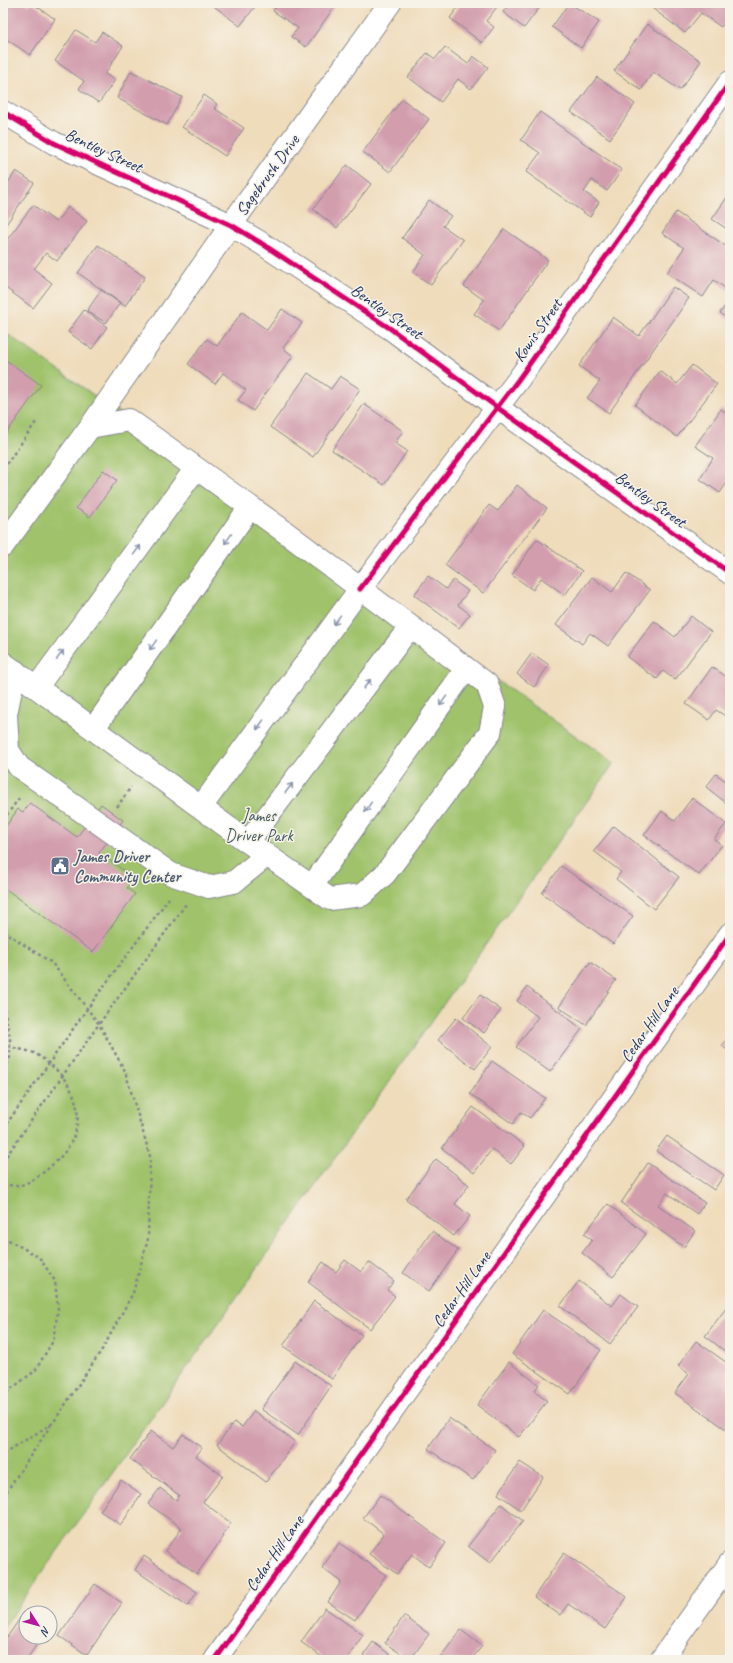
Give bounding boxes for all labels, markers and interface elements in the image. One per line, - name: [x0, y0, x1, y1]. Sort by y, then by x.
- street label: Bentley Street: [62, 123, 148, 178]
- street label: Sagebrush Drive: [231, 130, 305, 220]
- street label: Bentley Street: [347, 279, 429, 345]
- street label: Kowis Street: [508, 293, 568, 366]
- street label: Bentley Street: [611, 467, 692, 534]
- one-way arrow: [224, 533, 232, 544]
- one-way arrow: [132, 545, 141, 556]
- one-way arrow: [333, 615, 341, 626]
- one-way arrow: [149, 639, 157, 650]
- one-way arrow: [56, 650, 64, 661]
- one-way arrow: [362, 679, 371, 690]
- one-way arrow: [439, 695, 447, 706]
- one-way arrow: [256, 719, 264, 730]
- one-way arrow: [284, 783, 293, 794]
- one-way arrow: [364, 801, 372, 812]
- park label: James Driver Park: [225, 805, 294, 846]
- place label: James Driver Community Center: [73, 846, 182, 887]
- public building icon: James Driver Community Center: [49, 855, 71, 877]
- street label: Cedar Hill Lane: [616, 981, 684, 1066]
- street label: Cedar Hill Lane: [428, 1246, 496, 1331]
- street label: Cedar Hill Lane: [241, 1510, 309, 1595]
- north arrow: [18, 1605, 58, 1645]
- text: N: [37, 1624, 54, 1640]

